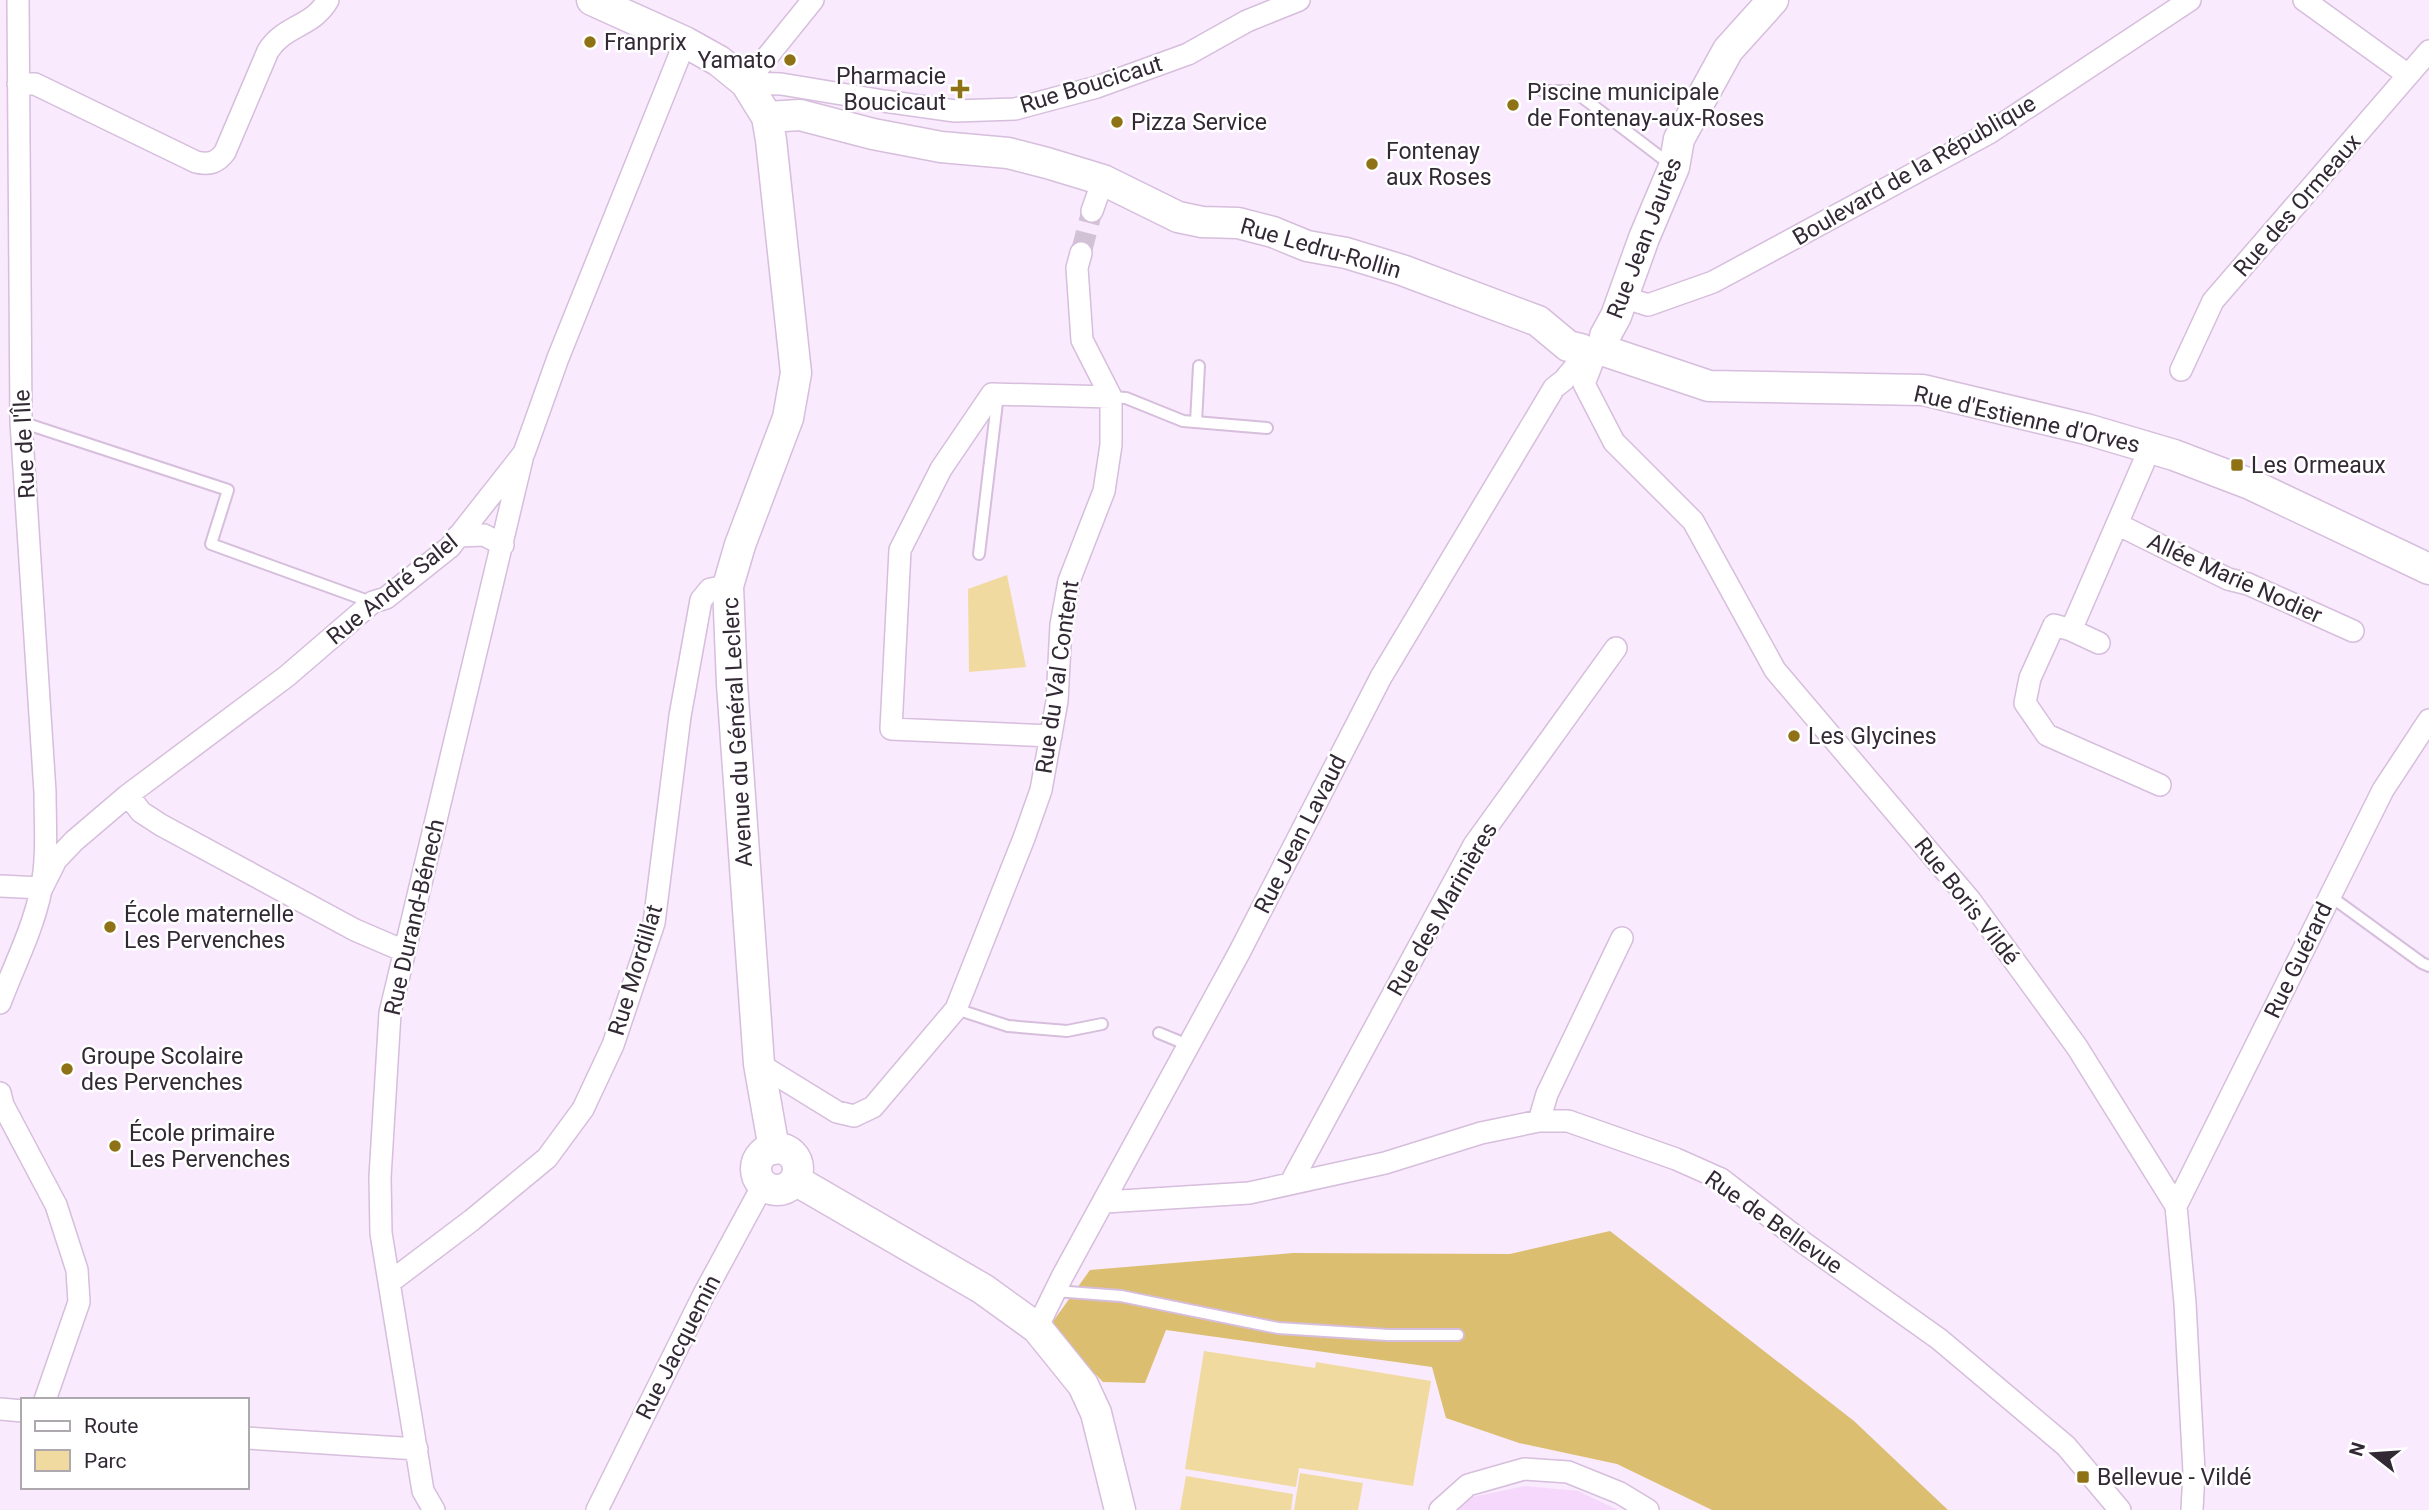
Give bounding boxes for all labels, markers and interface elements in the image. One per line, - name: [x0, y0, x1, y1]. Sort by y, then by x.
- place label: Franprix: [604, 29, 687, 56]
- marker: Franprix: [582, 34, 598, 50]
- place label: Yamato: [697, 47, 776, 74]
- street label: Rue Boucicaut: [1017, 50, 1166, 119]
- marker: Yamato: [782, 52, 798, 68]
- place label: Pharmacie Boucicaut: [836, 63, 946, 116]
- place label: Piscine municipale de Fontenay-aux-Roses: [1527, 79, 1764, 132]
- marker: Pharmacie Boucicaut: [952, 81, 968, 97]
- street label: Boulevard de la République: [1788, 90, 2041, 251]
- marker: Piscine municipale de Fontenay-aux-Roses: [1505, 97, 1521, 113]
- place label: Pizza Service: [1131, 109, 1267, 136]
- marker: Pizza Service: [1109, 114, 1125, 130]
- street label: Rue des Ormeaux: [2228, 129, 2367, 282]
- place label: Fontenay aux Roses: [1386, 138, 1492, 191]
- street label: Rue Jean Jaurès: [1601, 154, 1688, 322]
- marker: Fontenay aux Roses: [1364, 156, 1380, 172]
- street label: Rue Ledru-Rollin: [1237, 213, 1404, 284]
- street label: Rue d'Estienne d'Orves: [1911, 380, 2143, 459]
- street label: Rue de l'Île: [7, 389, 41, 499]
- place label: Les Ormeaux: [2251, 452, 2386, 479]
- marker: Les Ormeaux: [2229, 457, 2245, 473]
- street label: Rue André Salel: [321, 528, 463, 650]
- street label: Allée Marie Nodier: [2143, 528, 2326, 629]
- street label: Rue du Val Content: [1031, 579, 1084, 775]
- street label: Avenue du Général Leclerc: [717, 596, 758, 868]
- place label: Les Glycines: [1808, 723, 1937, 750]
- marker: Les Glycines: [1786, 728, 1802, 744]
- street label: Rue Jean Lavaud: [1249, 750, 1352, 918]
- street label: Rue Durand-Bénech: [379, 816, 450, 1018]
- street label: Rue des Marinières: [1382, 818, 1503, 1001]
- street label: Rue Boris Vildé: [1909, 832, 2025, 970]
- street label: Rue Guérard: [2259, 898, 2338, 1023]
- place label: École maternelle Les Pervenches: [124, 900, 294, 954]
- street label: Rue Mordillat: [603, 901, 668, 1039]
- marker: École maternelle Les Pervenches: [102, 919, 118, 935]
- place label: Groupe Scolaire des Pervenches: [81, 1043, 243, 1096]
- marker: Groupe Scolaire des Pervenches: [59, 1061, 75, 1077]
- place label: École primaire Les Pervenches: [129, 1119, 290, 1173]
- marker: École primaire Les Pervenches: [107, 1138, 123, 1154]
- street label: Rue de Bellevue: [1700, 1165, 1848, 1280]
- street label: Rue Jacquemin: [630, 1271, 726, 1424]
- legend: [21, 1398, 248, 1489]
- text: Route: [84, 1414, 139, 1438]
- north arrow: [2338, 1419, 2408, 1489]
- text: N: [2344, 1439, 2370, 1459]
- text: Parc: [84, 1449, 126, 1473]
- place label: Bellevue - Vildé: [2097, 1464, 2252, 1491]
- marker: Bellevue - Vildé: [2075, 1469, 2091, 1485]

